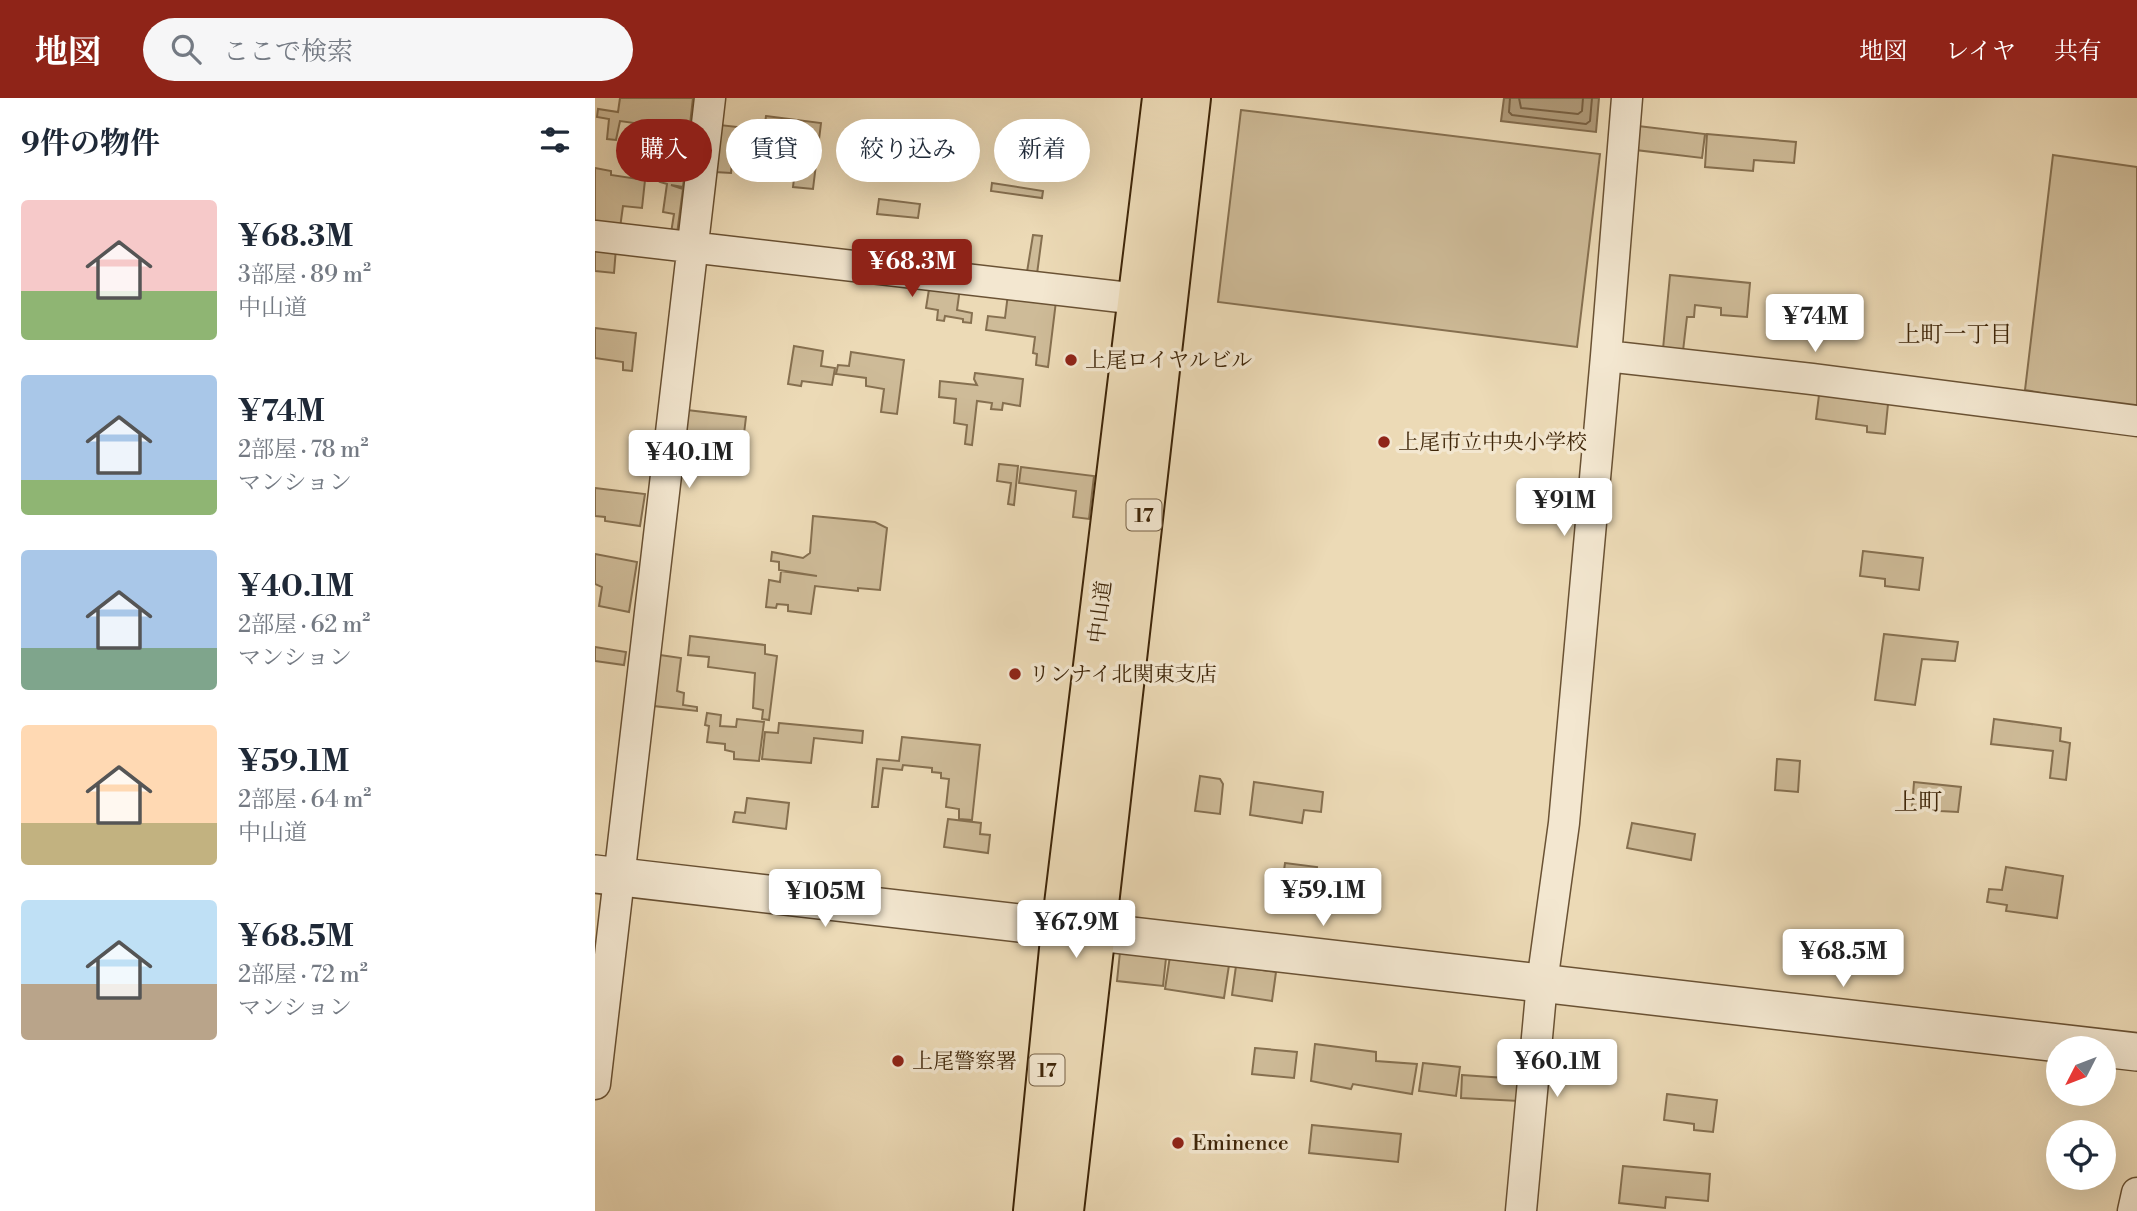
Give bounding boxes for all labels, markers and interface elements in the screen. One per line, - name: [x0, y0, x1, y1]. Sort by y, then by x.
- search box: [143, 18, 633, 81]
- icon: search: [167, 30, 205, 68]
- text: 地図: [35, 33, 101, 74]
- text: ここで検索: [223, 36, 353, 68]
- text: 地図: [1859, 37, 1907, 67]
- text: レイヤ: [1945, 37, 2016, 67]
- text: 共有: [2054, 37, 2102, 67]
- chip: 購入: [616, 119, 712, 182]
- chip: 賃貸: [726, 119, 822, 182]
- chip: 絞り込み: [836, 119, 980, 182]
- chip: 新着: [994, 119, 1090, 182]
- icon: filters: [536, 121, 574, 159]
- text: 9件の物件: [21, 125, 160, 163]
- text: ¥68.3M: [238, 218, 353, 256]
- icon: home: [77, 228, 161, 312]
- pin: ¥68.3M: [855, 240, 969, 299]
- text: ¥68.3M: [868, 248, 956, 276]
- text: 3部屋 · 89 m²: [238, 261, 371, 289]
- text: 中山道: [238, 294, 307, 322]
- pin: ¥74M: [1774, 294, 1856, 354]
- text: ¥74M: [1782, 303, 1848, 331]
- district label: 上町一丁目: [1898, 321, 2013, 349]
- place label: 上尾ロイヤルビル: [1085, 348, 1252, 374]
- marker: 上尾ロイヤルビル: [1063, 352, 1079, 368]
- text: ¥74M: [238, 393, 325, 431]
- icon: home: [77, 403, 161, 487]
- pin: ¥40.1M: [632, 430, 746, 490]
- place label: 上尾市立中央小学校: [1398, 430, 1587, 456]
- marker: 上尾市立中央小学校: [1376, 434, 1392, 450]
- text: 2部屋 · 78 m²: [238, 436, 369, 464]
- text: ¥40.1M: [645, 439, 733, 467]
- text: マンション: [238, 469, 352, 497]
- pin: ¥91M: [1523, 478, 1605, 538]
- text: ¥91M: [1532, 487, 1596, 515]
- road number: 17: [1127, 500, 1161, 530]
- text: ¥40.1M: [238, 568, 354, 606]
- icon: home: [77, 578, 161, 662]
- street label: 中山道: [1084, 579, 1118, 645]
- text: 2部屋 · 62 m²: [238, 611, 370, 639]
- text: マンション: [238, 644, 352, 672]
- place label: リンナイ北関東支店: [1029, 662, 1217, 688]
- marker: リンナイ北関東支店: [1007, 666, 1023, 682]
- text: ¥59.1M: [238, 743, 349, 781]
- icon: home: [77, 753, 161, 837]
- text: 2部屋 · 64 m²: [238, 786, 371, 814]
- district label: 上町: [1894, 788, 1942, 818]
- text: 中山道: [238, 819, 307, 847]
- pin: ¥59.1M: [1266, 868, 1380, 928]
- pin: ¥105M: [776, 870, 874, 929]
- text: ¥59.1M: [1280, 877, 1366, 905]
- text: ¥105M: [785, 878, 865, 906]
- pin: ¥67.9M: [1019, 900, 1133, 960]
- text: ¥67.9M: [1033, 909, 1119, 937]
- text: ¥68.5M: [238, 918, 354, 956]
- icon: home: [77, 928, 161, 1012]
- pin: ¥68.5M: [1786, 930, 1900, 989]
- text: ¥68.5M: [1799, 938, 1887, 966]
- text: 2部屋 · 72 m²: [238, 961, 368, 989]
- text: マンション: [238, 994, 352, 1022]
- north arrow: [2046, 1036, 2116, 1106]
- map controls: [2046, 1036, 2116, 1190]
- pin: ¥60.1M: [1500, 1040, 1614, 1099]
- text: ¥60.1M: [1513, 1048, 1601, 1076]
- place label: 上尾警察署: [912, 1049, 1017, 1075]
- marker: 上尾警察署: [890, 1053, 906, 1069]
- road number: 17: [1029, 1054, 1065, 1086]
- button: locate: [2046, 1120, 2116, 1190]
- place label: Eminence: [1192, 1131, 1289, 1157]
- marker: Eminence: [1170, 1135, 1186, 1151]

